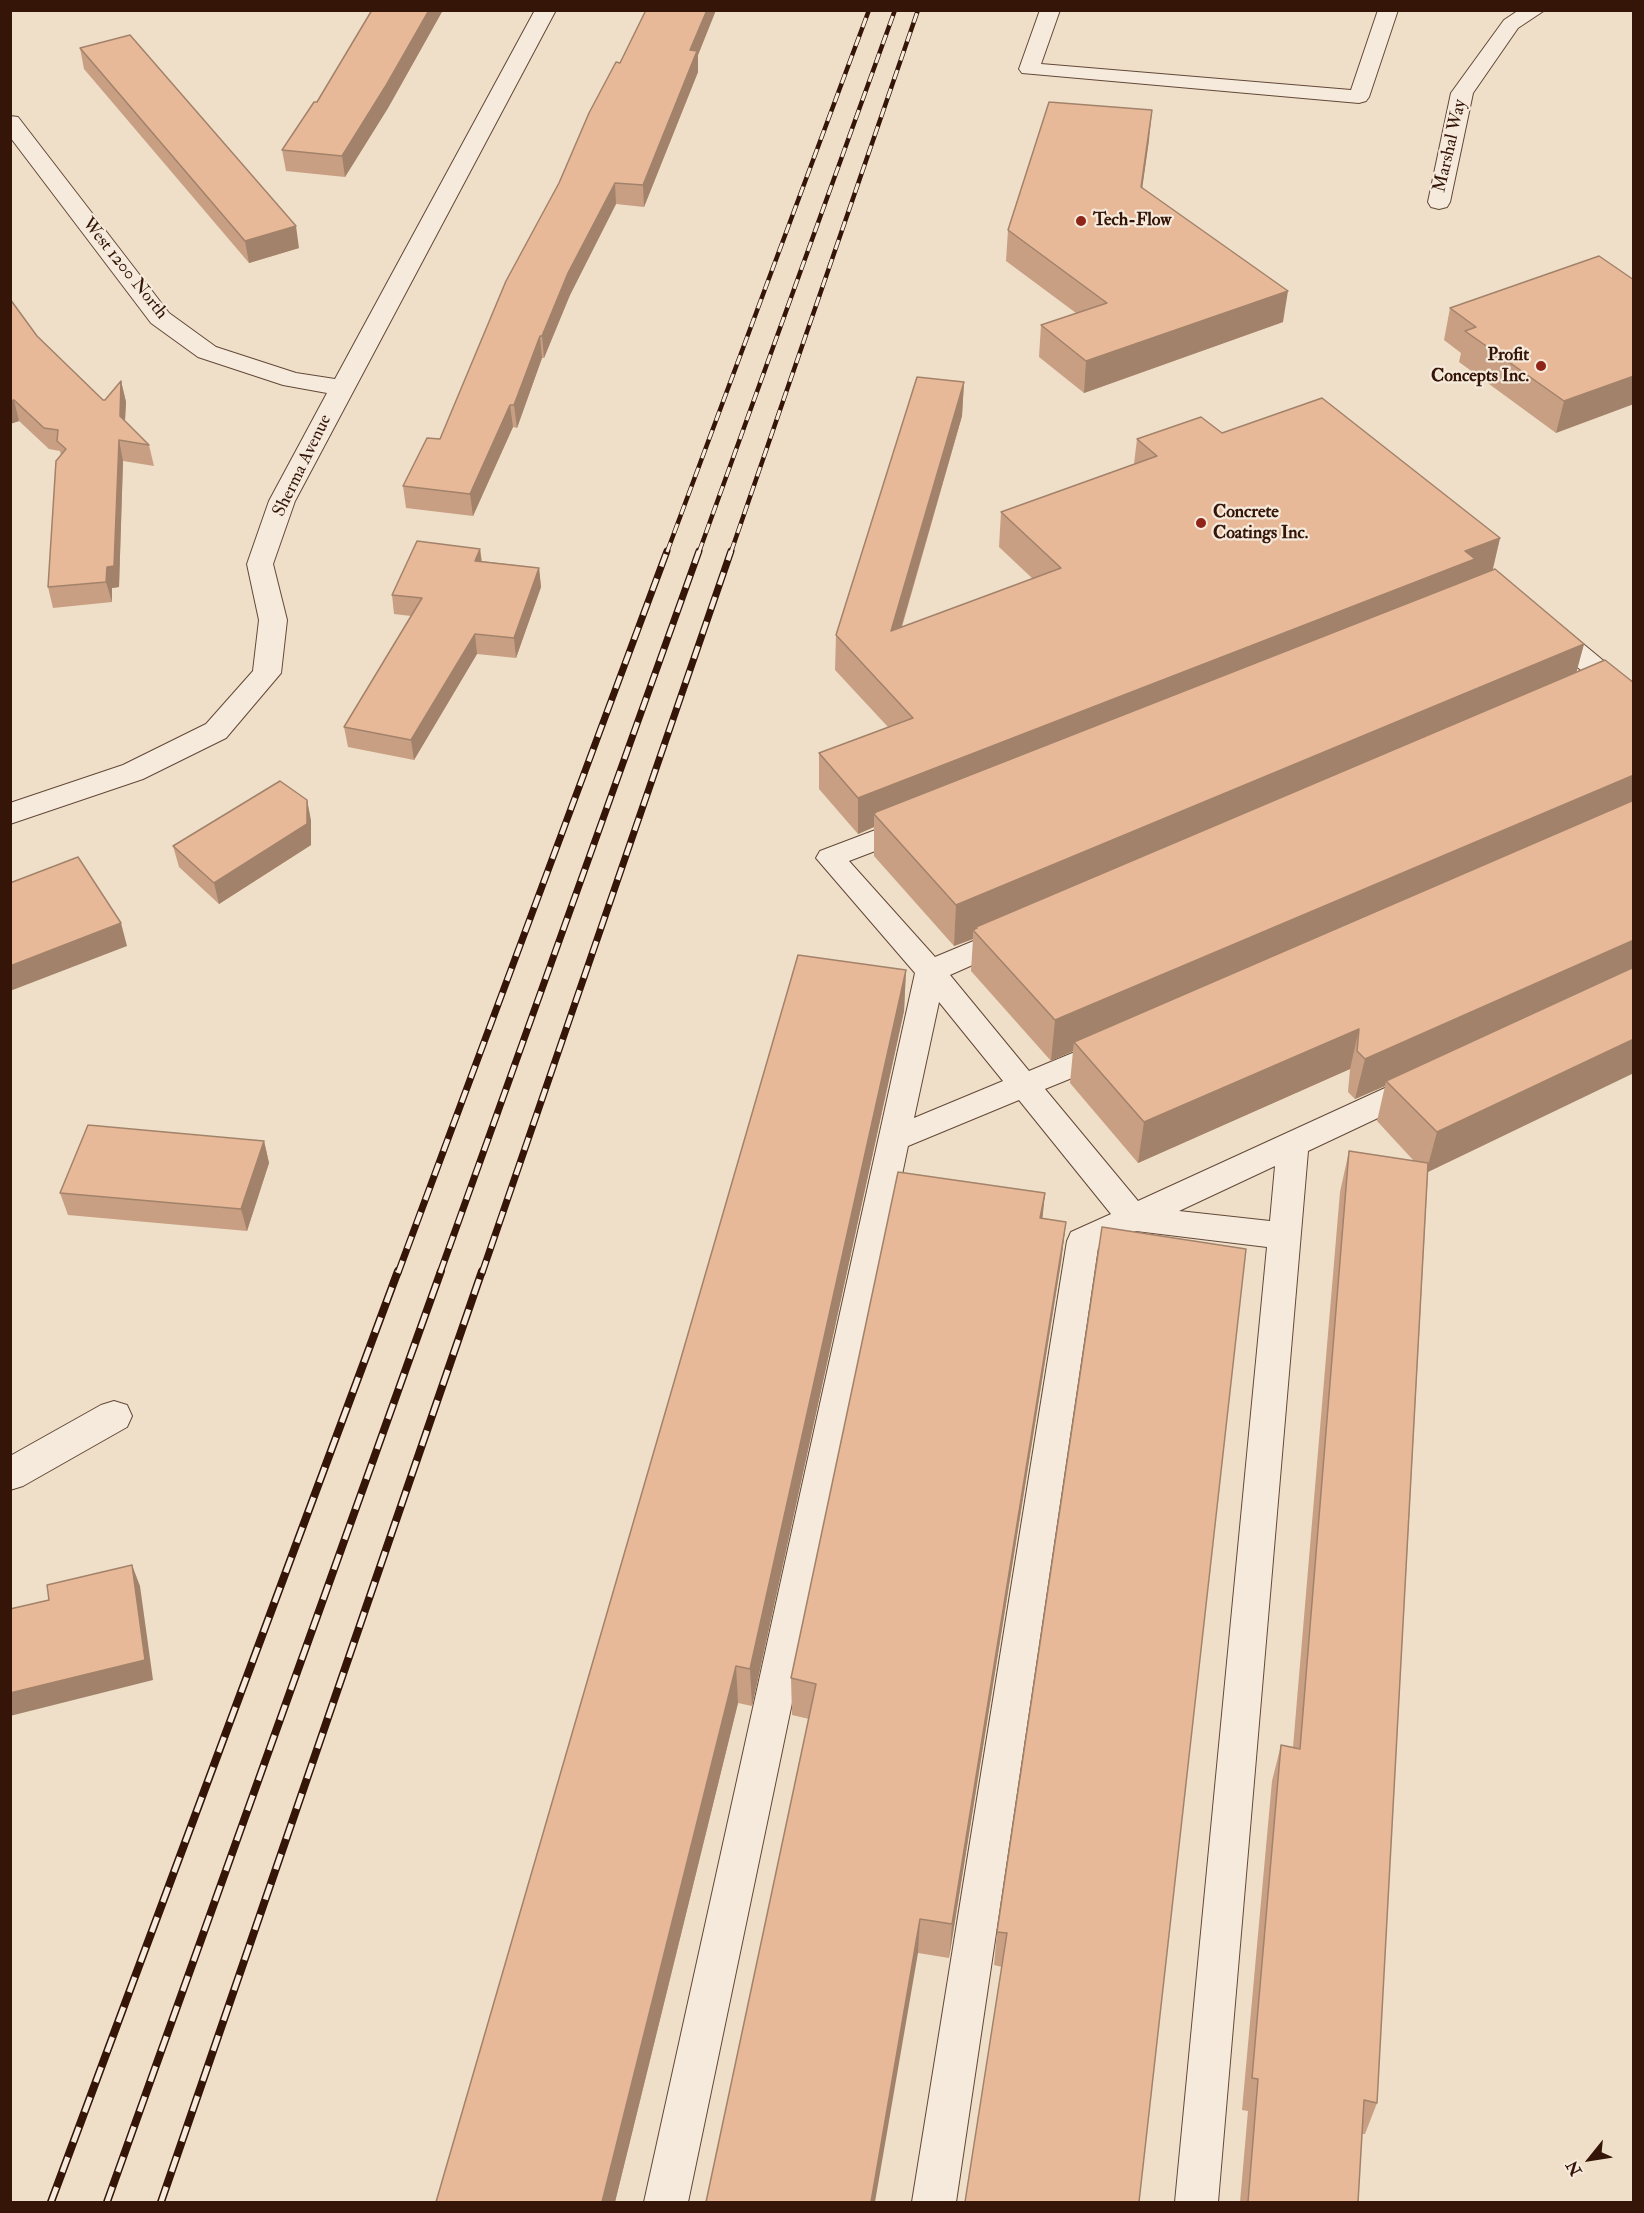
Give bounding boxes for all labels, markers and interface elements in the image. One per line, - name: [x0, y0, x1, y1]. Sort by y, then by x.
- street label: Marshal Way: [1430, 97, 1472, 195]
- place label: Tech-Flow: [1093, 210, 1171, 232]
- street label: West 1200 North: [77, 214, 171, 324]
- marker: Tech-Flow: [1074, 214, 1088, 228]
- place label: Profit Concepts Inc.: [1431, 345, 1529, 388]
- marker: Profit Concepts Inc.: [1534, 359, 1548, 373]
- street label: Sherma Avenue: [269, 411, 337, 521]
- place label: Concrete Coatings Inc.: [1213, 502, 1308, 544]
- marker: Concrete Coatings Inc.: [1194, 516, 1208, 530]
- north arrow: [1560, 2129, 1620, 2189]
- text: N: [1562, 2157, 1587, 2179]

